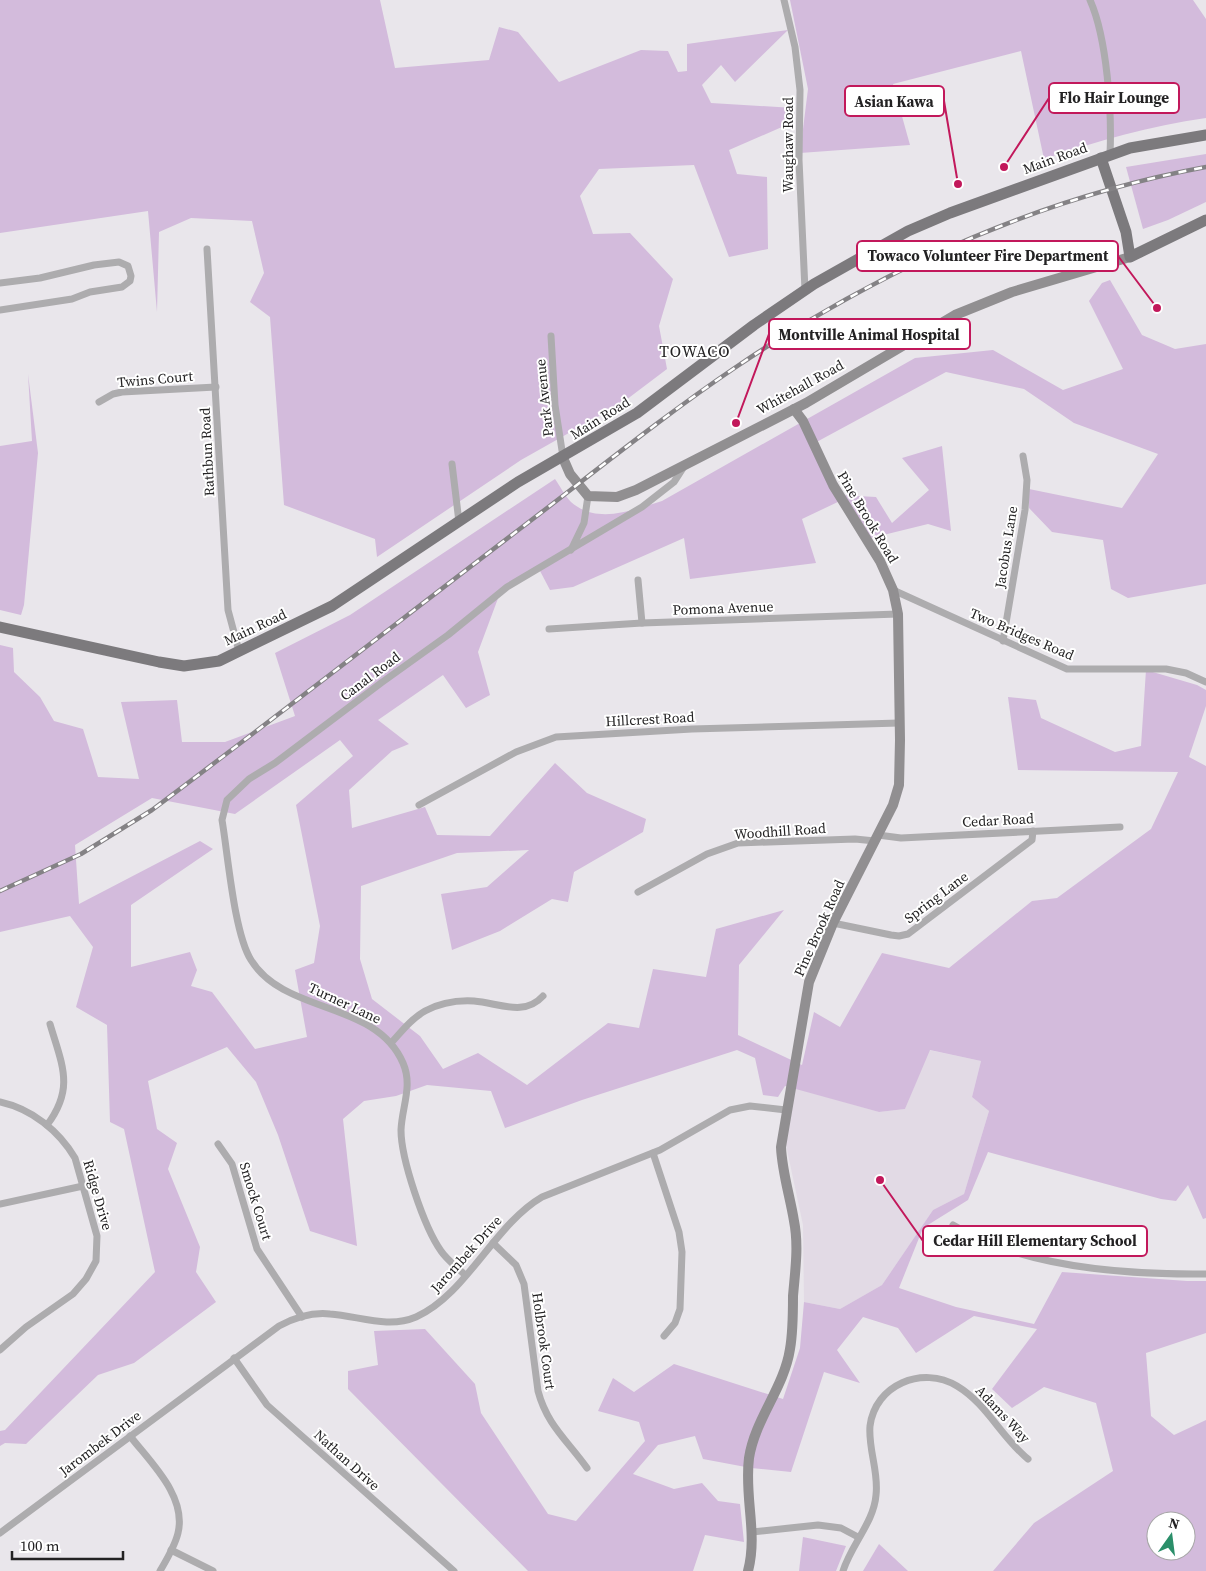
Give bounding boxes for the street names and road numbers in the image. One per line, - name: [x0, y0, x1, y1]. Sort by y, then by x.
- street label: Waughaw Road: [778, 97, 798, 193]
- street label: Main Road: [1020, 137, 1090, 179]
- street label: Whitehall Road: [753, 355, 847, 419]
- street label: Park Avenue: [530, 358, 558, 438]
- street label: Twins Court: [116, 366, 194, 392]
- street label: Main Road: [566, 392, 634, 444]
- street label: Rathbun Road: [195, 407, 219, 497]
- street label: Pine Brook Road: [833, 467, 903, 567]
- street label: Jacobus Lane: [989, 505, 1022, 590]
- street label: Pomona Avenue: [672, 596, 774, 620]
- street label: Two Bridges Road: [967, 603, 1077, 665]
- street label: Main Road: [220, 604, 290, 650]
- street label: Canal Road: [336, 647, 404, 705]
- street label: Hillcrest Road: [605, 707, 695, 731]
- street label: Cedar Road: [962, 808, 1034, 832]
- street label: Woodhill Road: [734, 818, 826, 844]
- street label: Spring Lane: [900, 866, 972, 928]
- street label: Pine Brook Road: [789, 876, 849, 980]
- street label: Turner Lane: [305, 977, 385, 1029]
- street label: Ridge Drive: [78, 1157, 118, 1233]
- street label: Smock Court: [235, 1160, 277, 1243]
- street label: Jarombek Drive: [425, 1211, 506, 1298]
- street label: Holbrook Court: [527, 1291, 561, 1391]
- street label: Adams Way: [971, 1381, 1035, 1448]
- street label: Jarombek Drive: [54, 1406, 145, 1481]
- street label: Nathan Drive: [310, 1425, 384, 1495]

